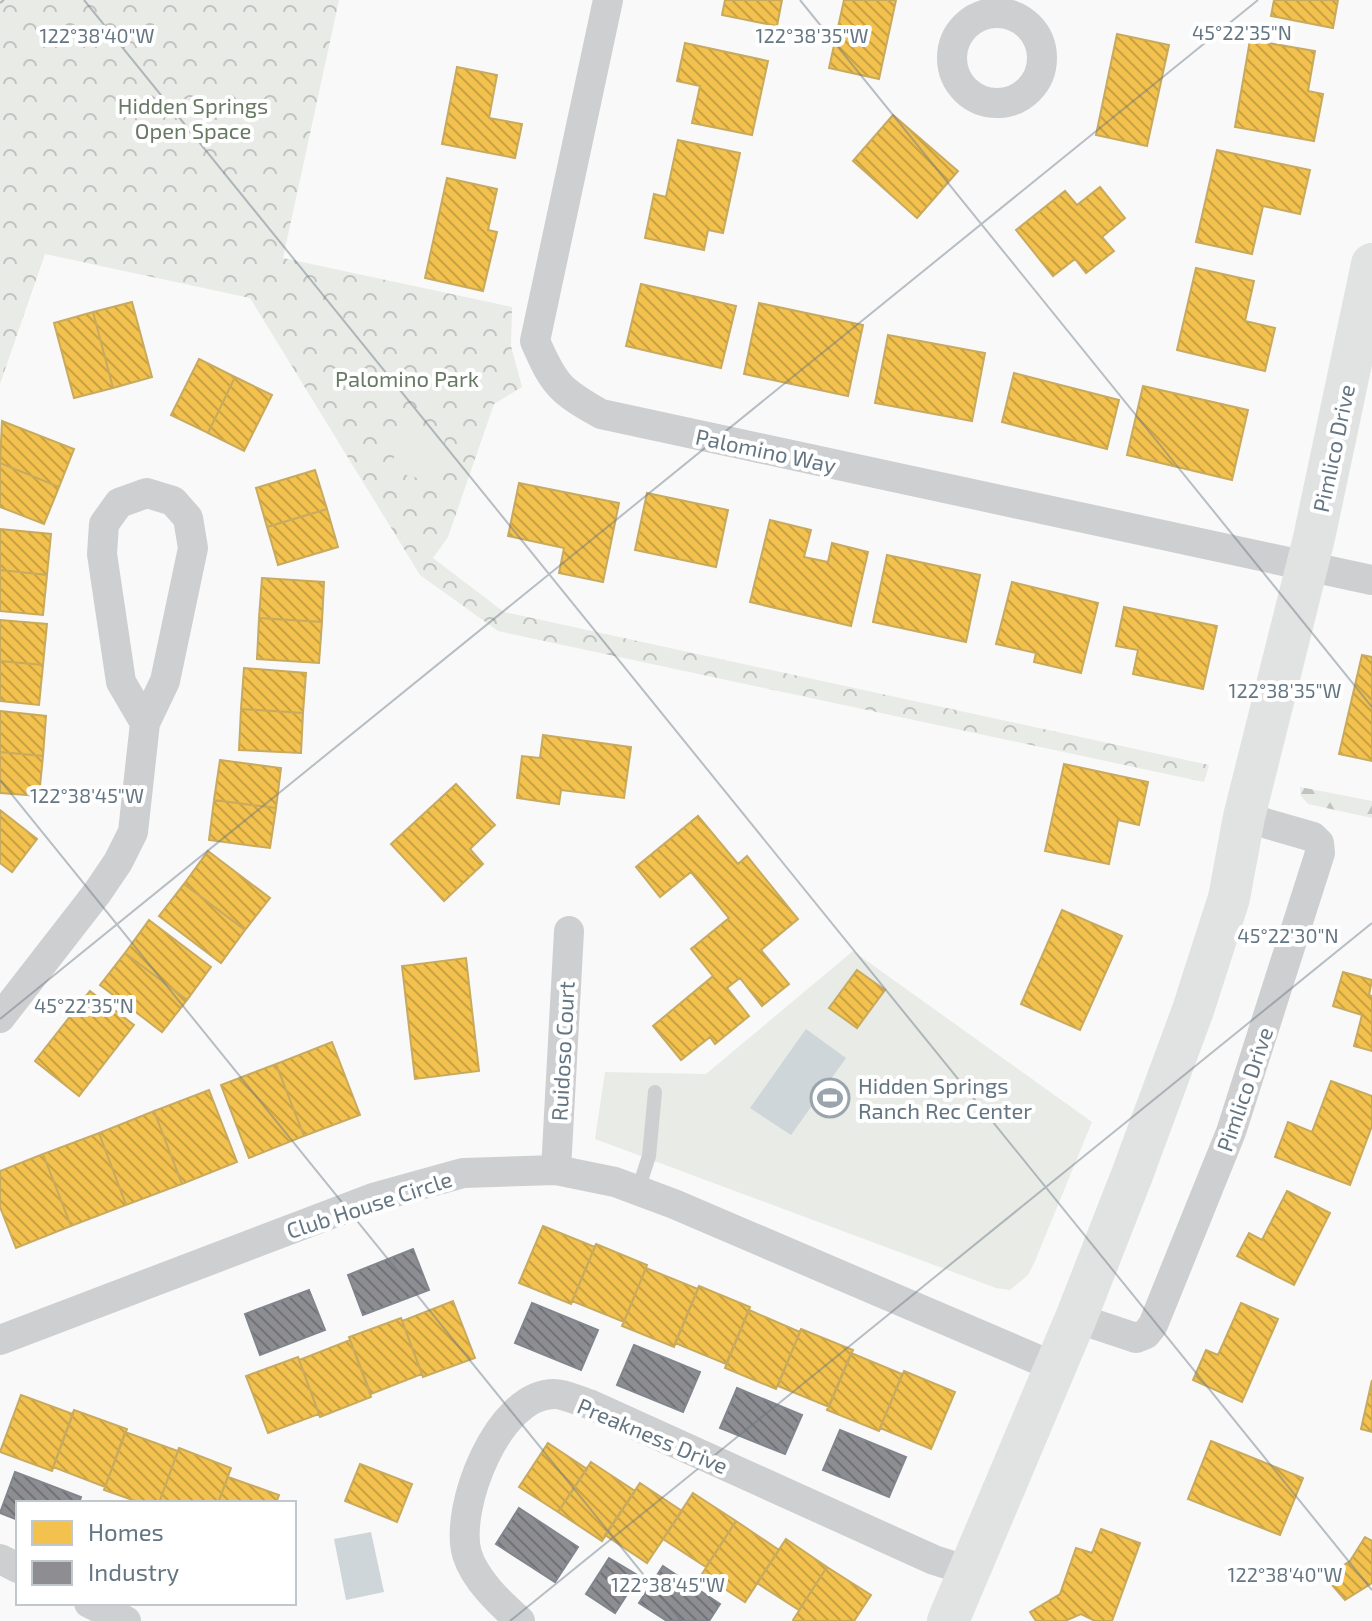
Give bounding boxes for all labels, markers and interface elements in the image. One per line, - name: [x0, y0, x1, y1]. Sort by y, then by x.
- text: 45°22'35"N: [1192, 20, 1292, 44]
- text: 122°38'40"W: [39, 23, 155, 47]
- text: 122°38'35"W: [756, 23, 869, 47]
- park label: Hidden Springs Open Space: [118, 92, 268, 143]
- park label: Palomino Park: [335, 365, 479, 391]
- street label: Pimlico Drive: [1307, 382, 1359, 514]
- street label: Palomino Way: [693, 422, 839, 478]
- text: 122°38'35"W: [1229, 678, 1342, 702]
- text: 122°38'45"W: [30, 783, 144, 807]
- text: 45°22'30"N: [1237, 923, 1339, 947]
- street label: Ruidoso Court: [545, 980, 579, 1122]
- text: 45°22'35"N: [34, 993, 134, 1017]
- street label: Pimlico Drive: [1211, 1023, 1277, 1155]
- place label: Hidden Springs Ranch Rec Center: [858, 1072, 1032, 1123]
- sports icon: Hidden Springs Ranch Rec Center: [809, 1077, 851, 1119]
- street label: Club House Circle: [283, 1165, 455, 1243]
- street label: Preakness Drive: [574, 1392, 732, 1478]
- legend: [16, 1501, 296, 1605]
- text: Homes: [88, 1517, 164, 1546]
- text: Industry: [88, 1557, 180, 1586]
- text: 122°38'40"W: [1227, 1562, 1343, 1586]
- text: 122°38'45"W: [611, 1572, 725, 1596]

